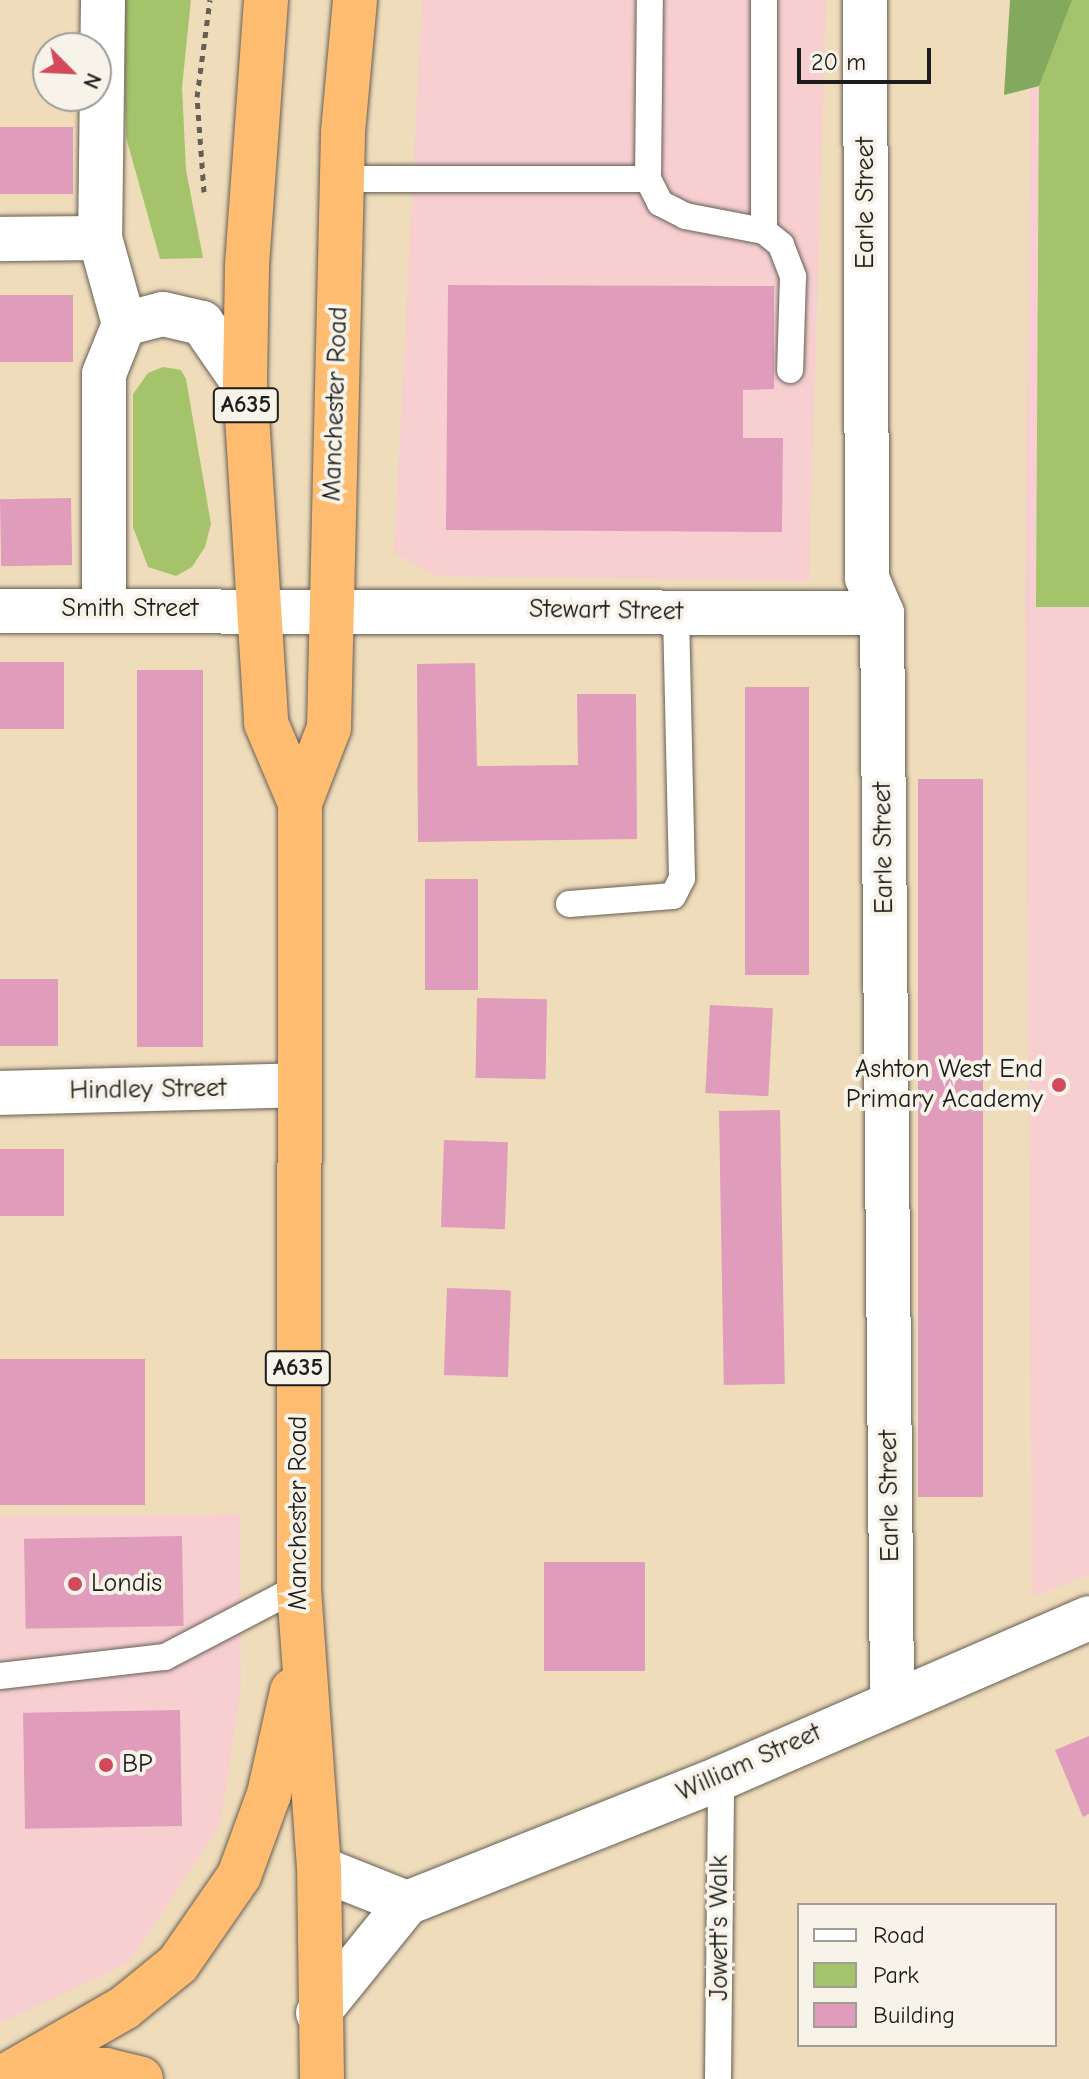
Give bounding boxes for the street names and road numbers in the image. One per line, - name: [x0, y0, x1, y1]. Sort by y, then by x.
- street label: Earle Street: [850, 137, 882, 269]
- street label: Manchester Road: [317, 306, 355, 502]
- road number: A635: [212, 385, 280, 425]
- street label: Smith Street: [62, 593, 198, 625]
- street label: Stewart Street: [529, 594, 683, 628]
- street label: Earle Street: [867, 782, 901, 914]
- street label: Hindley Street: [69, 1073, 227, 1107]
- road number: A635: [264, 1348, 332, 1388]
- street label: Manchester Road: [283, 1416, 315, 1610]
- street label: Earle Street: [873, 1430, 907, 1562]
- street label: William Street: [672, 1717, 826, 1809]
- street label: Jowett's Walk: [704, 1855, 736, 2001]

